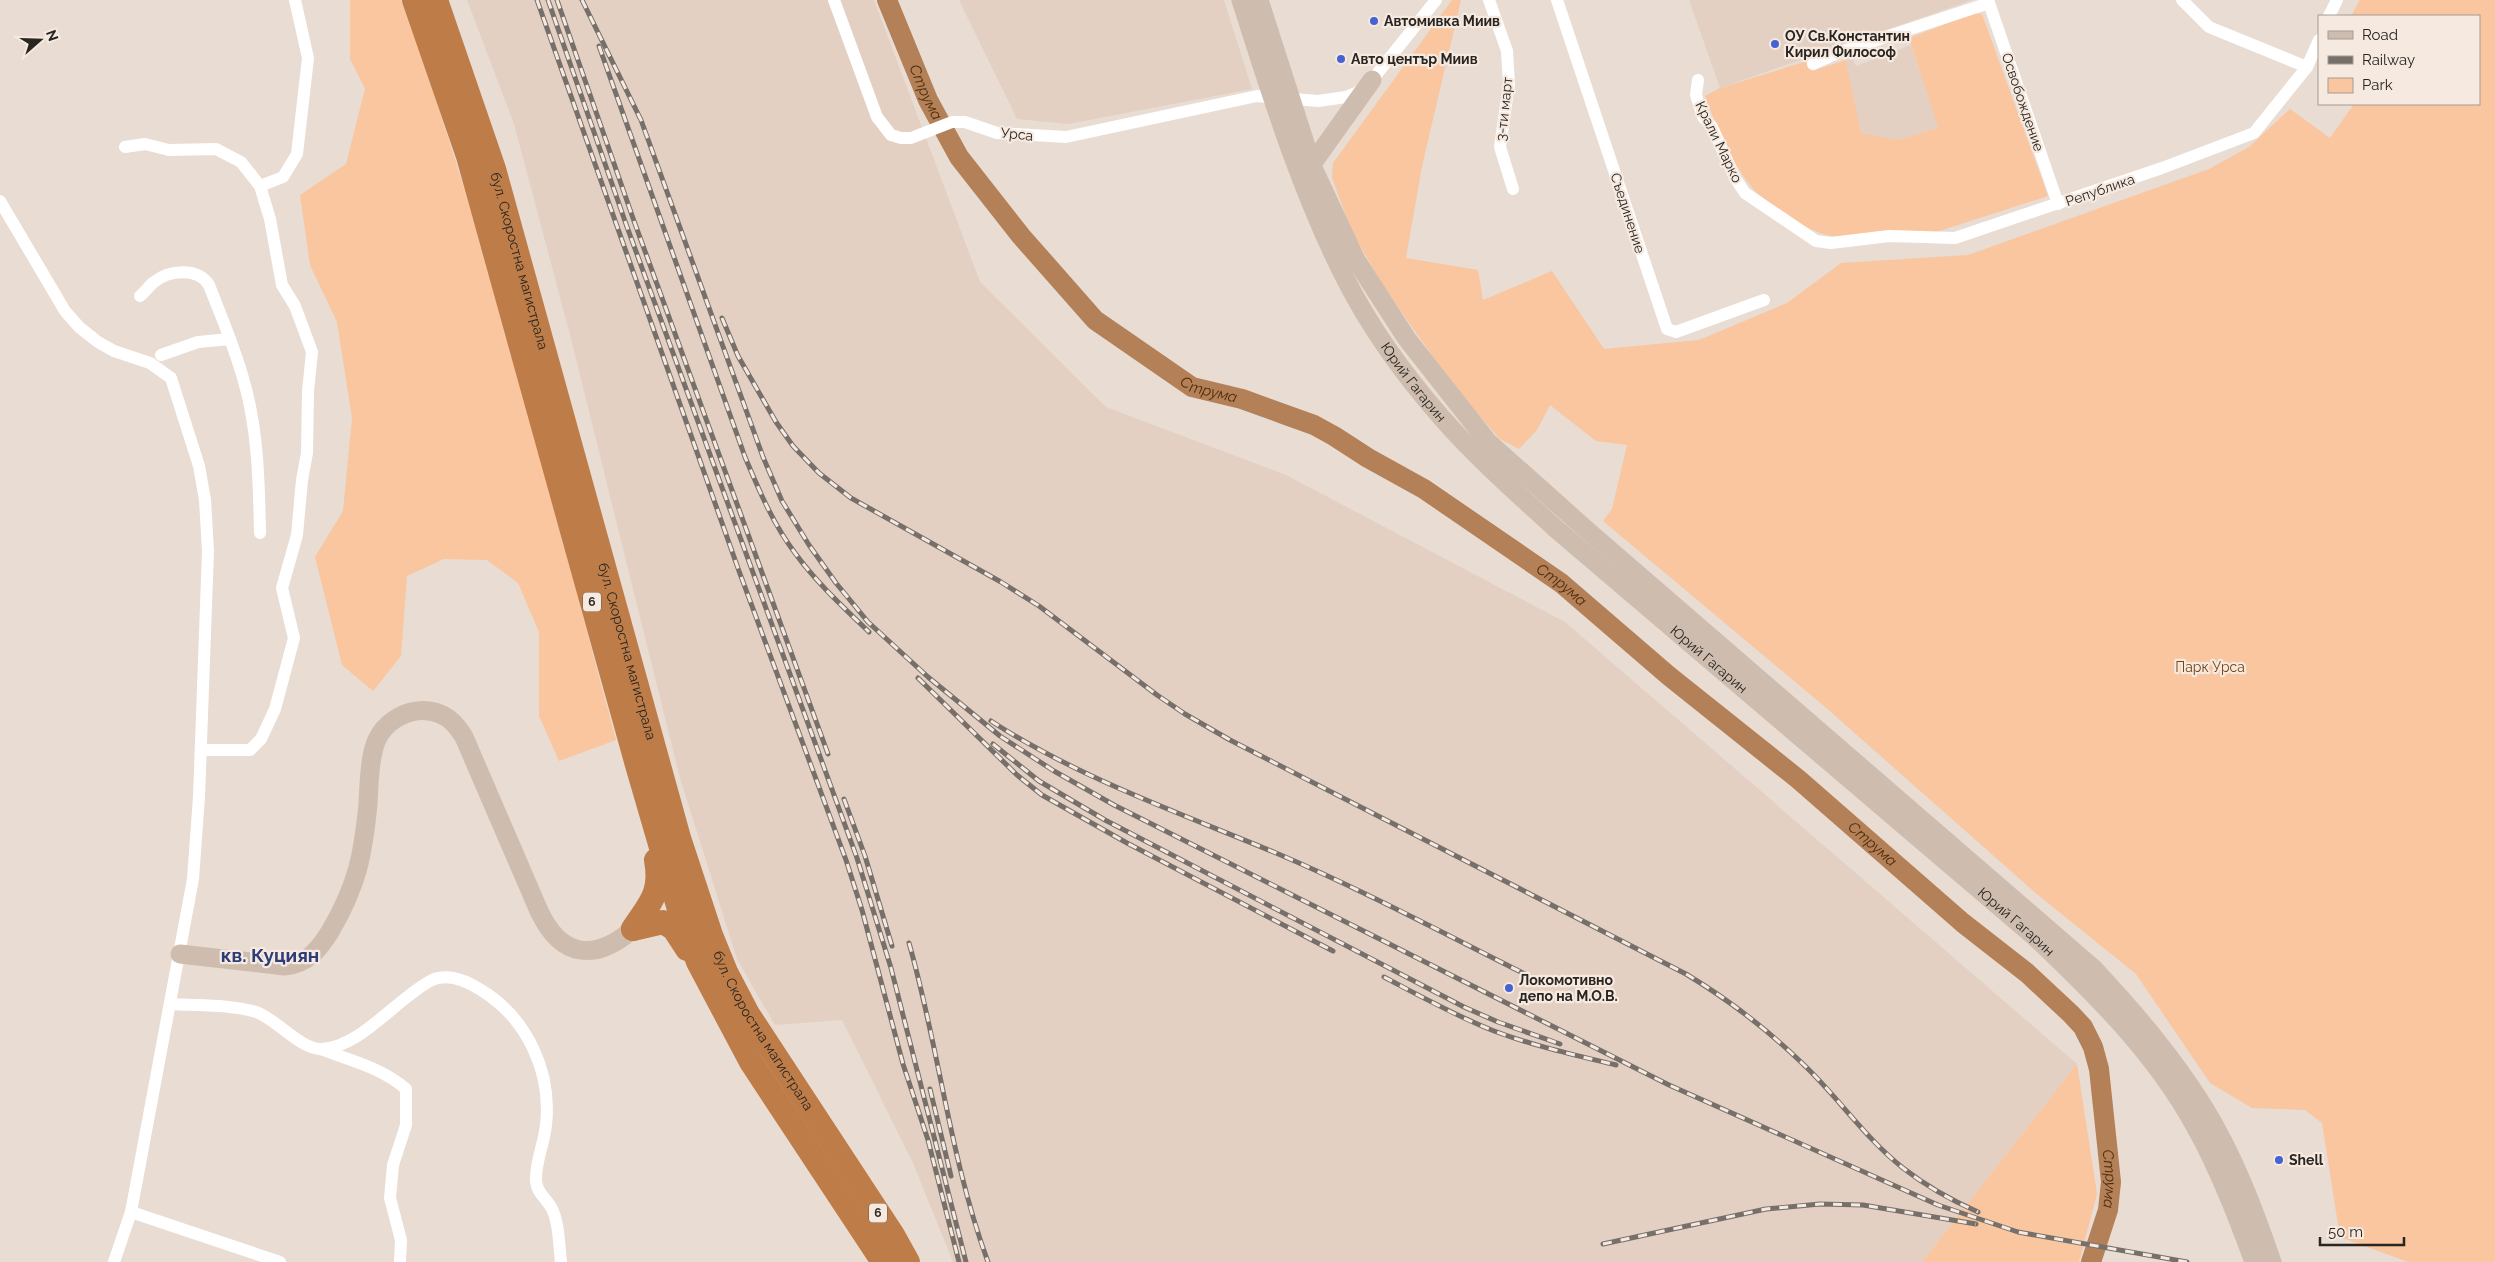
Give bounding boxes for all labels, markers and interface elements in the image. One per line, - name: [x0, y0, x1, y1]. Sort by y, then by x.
- place label: Автомивка Миив: [1384, 13, 1500, 29]
- north arrow: [15, 15, 65, 65]
- marker: Автомивка Миив: [1368, 15, 1380, 27]
- legend: [2318, 15, 2480, 105]
- text: Road: [2362, 26, 2398, 44]
- text: N: [43, 28, 62, 43]
- place label: ОУ Св.Константин Кирил Философ: [1785, 28, 1910, 60]
- marker: ОУ Св.Константин Кирил Философ: [1769, 38, 1781, 50]
- place label: Авто център Миив: [1351, 51, 1478, 67]
- street label: Освобождение: [1999, 51, 2047, 153]
- text: Railway: [2362, 51, 2415, 69]
- marker: Авто център Миив: [1335, 53, 1347, 65]
- water label: Струма: [905, 62, 946, 123]
- street label: 3-ти март: [1493, 76, 1515, 142]
- text: Park: [2362, 76, 2393, 94]
- street label: Крали Марко: [1692, 99, 1746, 185]
- street label: Урса: [1000, 124, 1034, 144]
- street label: бул. Скоростна магистрала: [487, 170, 552, 351]
- street label: Съединение: [1607, 171, 1649, 255]
- street label: Република: [2063, 171, 2137, 209]
- street label: Юрий Гагарин: [1378, 339, 1449, 425]
- water label: Струма: [1176, 372, 1239, 407]
- water label: Струма: [1533, 560, 1590, 610]
- street label: бул. Скоростна магистрала: [595, 561, 660, 742]
- road number: 6: [583, 592, 601, 612]
- street label: Юрий Гагарин: [1667, 622, 1751, 696]
- park label: Парк Урса: [2175, 659, 2245, 675]
- water label: Струма: [1844, 818, 1901, 870]
- street label: Юрий Гагарин: [1975, 884, 2058, 959]
- district label: кв. Куциян: [221, 944, 319, 966]
- street label: бул. Скоростна магистрала: [710, 948, 817, 1113]
- place label: Локомотивно депо на М.О.В.: [1519, 972, 1618, 1004]
- marker: Локомотивно депо на М.О.В.: [1503, 982, 1515, 994]
- water label: Струма: [2099, 1149, 2120, 1209]
- place label: Shell: [2289, 1152, 2324, 1168]
- marker: Shell: [2273, 1154, 2285, 1166]
- road number: 6: [869, 1204, 887, 1222]
- scale bar: [2320, 1214, 2404, 1246]
- text: 50 m: [2328, 1223, 2363, 1241]

